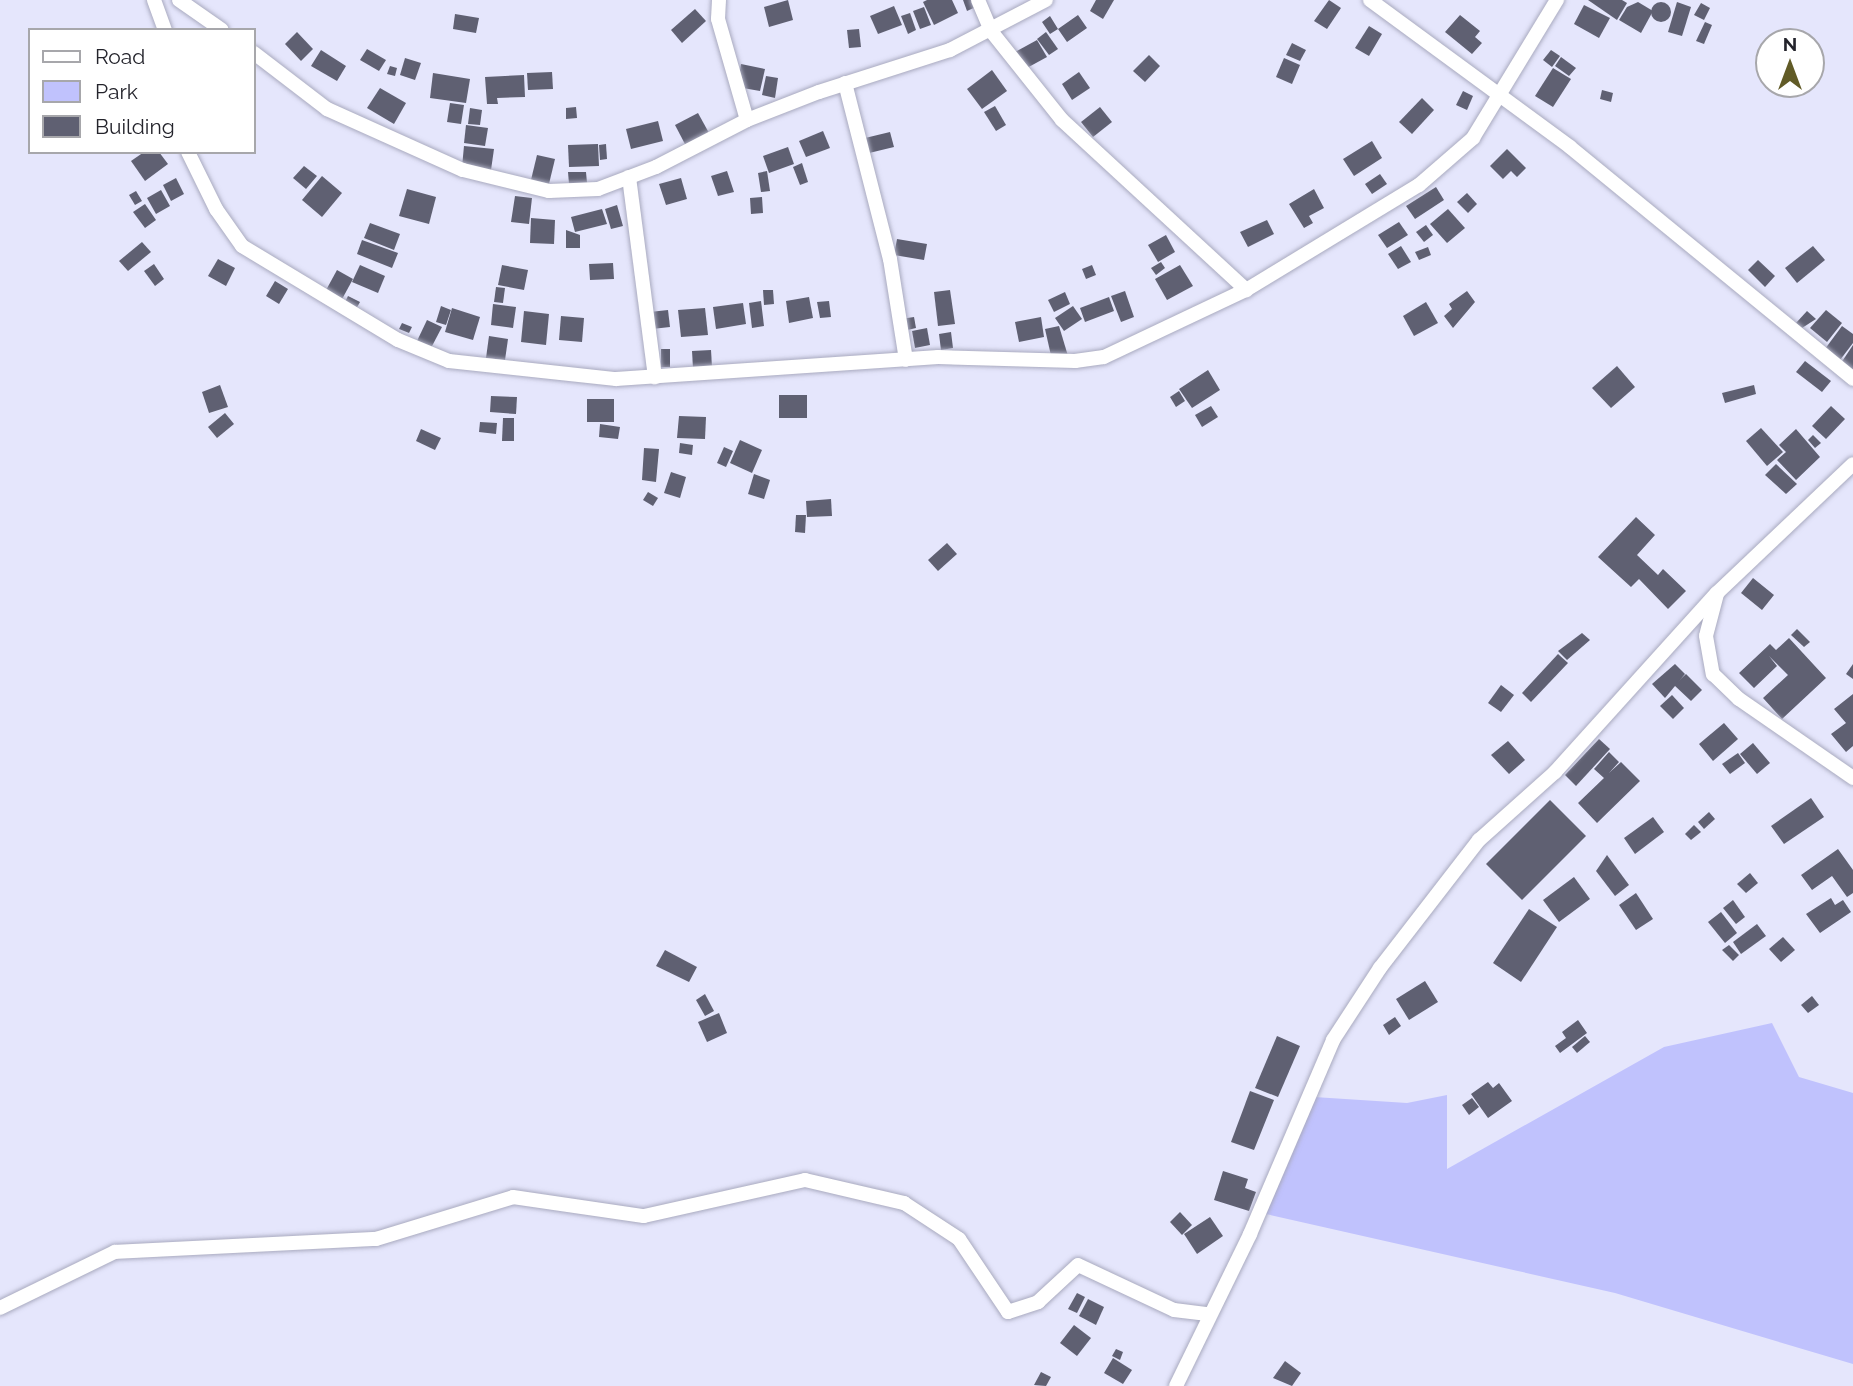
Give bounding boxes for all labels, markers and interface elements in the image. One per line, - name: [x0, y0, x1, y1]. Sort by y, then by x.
- legend: [28, 28, 256, 154]
- north arrow: [1755, 28, 1825, 98]
- text: N: [1783, 33, 1797, 55]
- text: Road: [95, 44, 145, 69]
- text: Park: [95, 79, 138, 104]
- text: Building: [95, 114, 175, 139]

